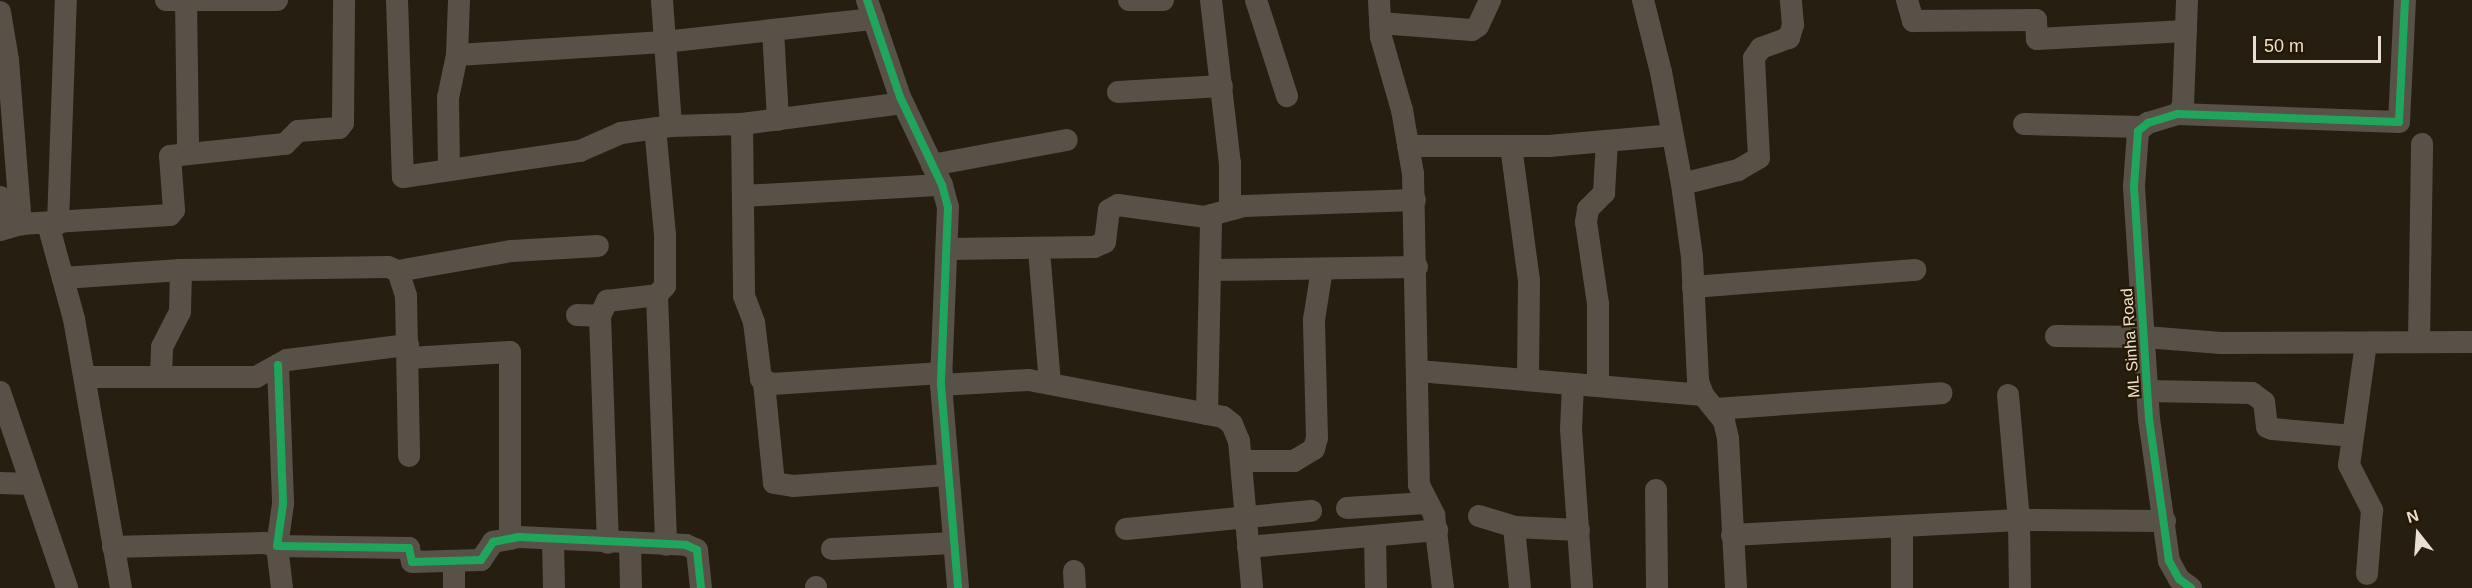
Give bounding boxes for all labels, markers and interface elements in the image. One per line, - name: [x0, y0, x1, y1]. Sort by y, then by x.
- scale bar: [2256, 24, 2384, 62]
- text: 50 m: [2264, 36, 2304, 56]
- street label: ML Sinha Road: [2118, 287, 2144, 399]
- north arrow: [2388, 504, 2448, 564]
- text: N: [2405, 506, 2421, 526]

